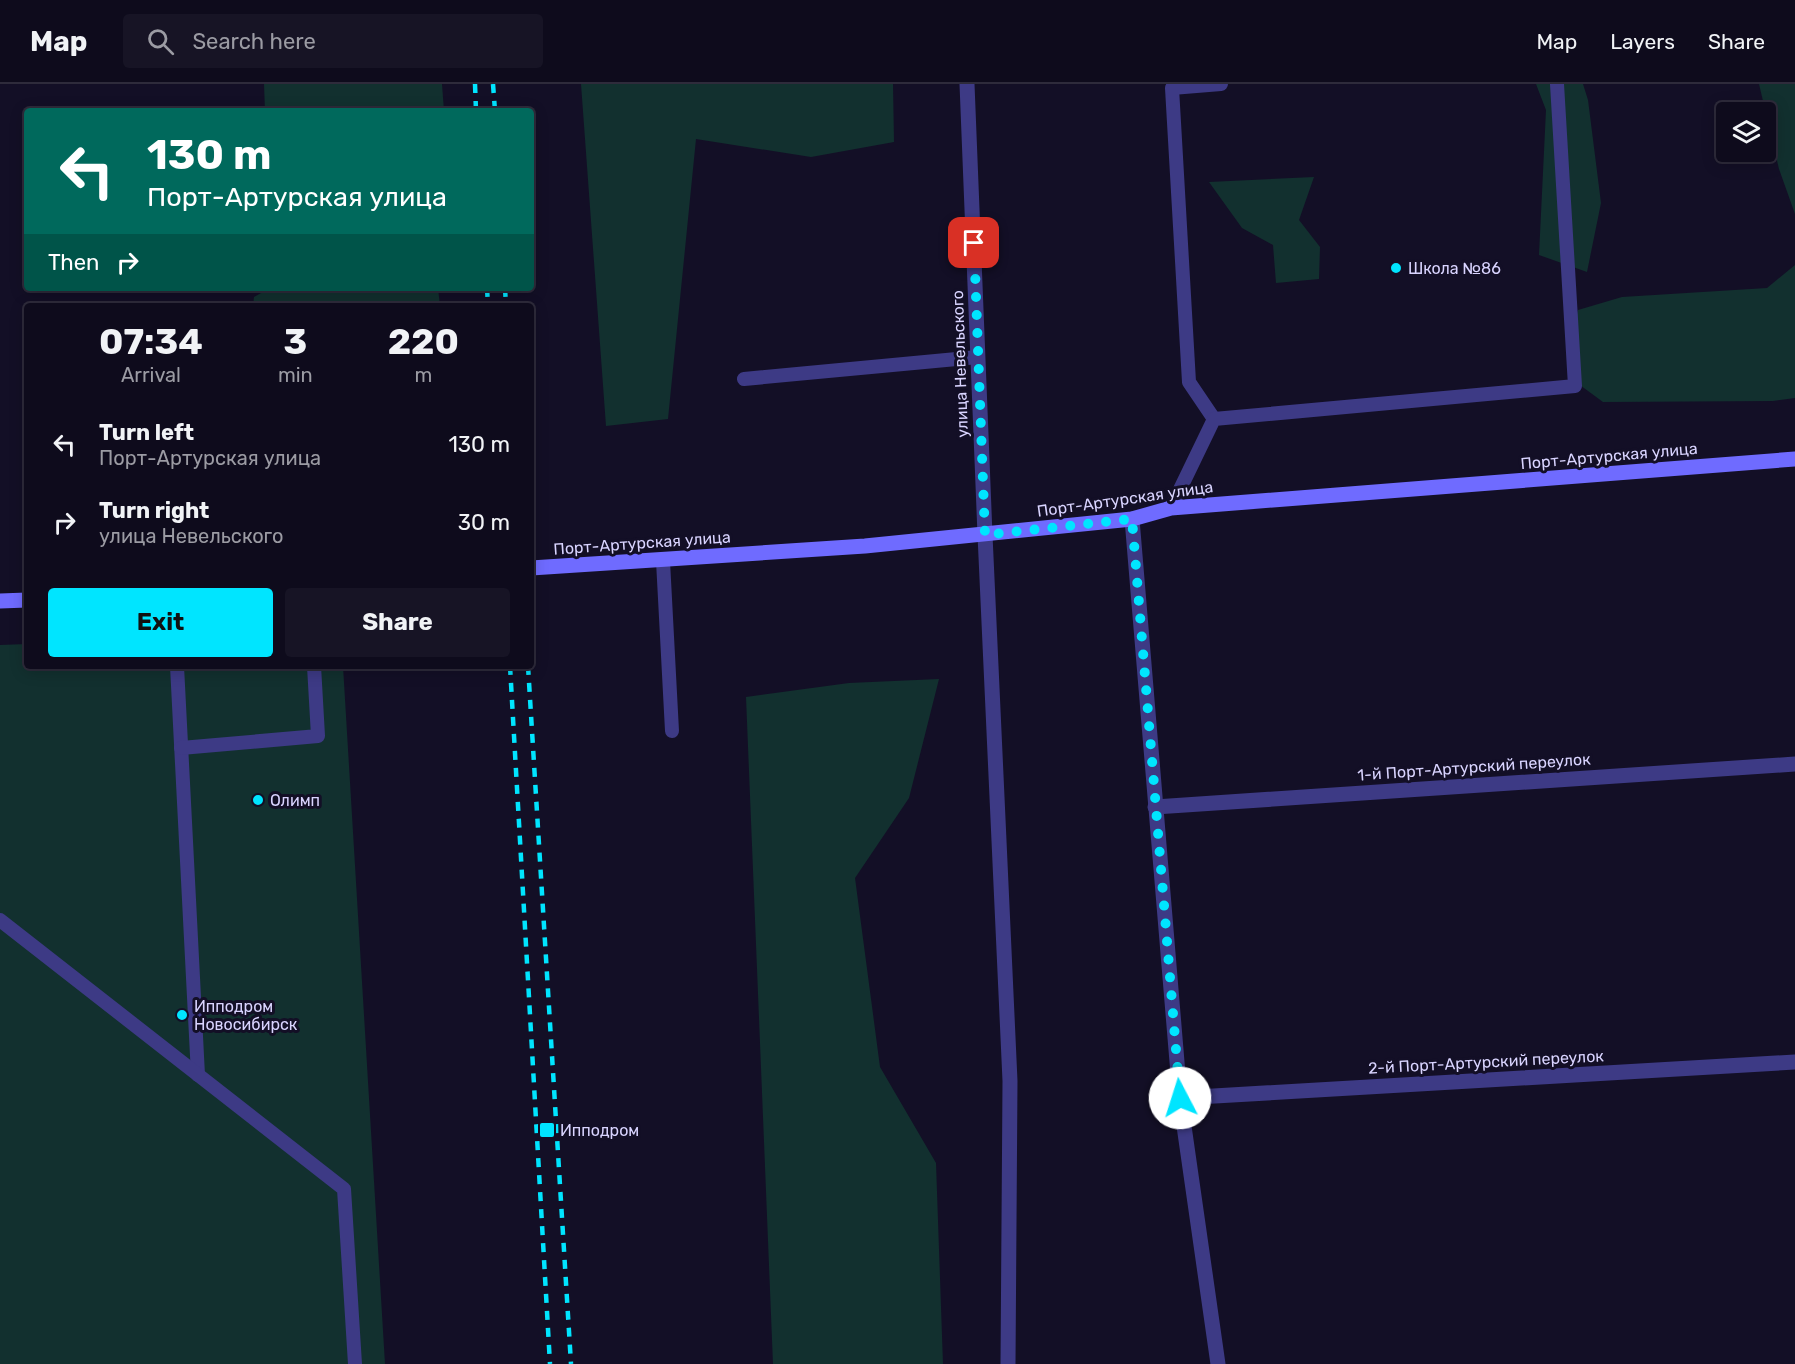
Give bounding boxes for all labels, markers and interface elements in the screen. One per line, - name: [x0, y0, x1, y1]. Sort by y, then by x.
- search box: [123, 14, 543, 68]
- text: Map: [30, 25, 87, 58]
- icon: search: [144, 25, 177, 58]
- text: Search here: [192, 28, 316, 55]
- text: Map: [1536, 29, 1577, 54]
- text: Layers: [1610, 29, 1675, 54]
- text: Share: [1708, 29, 1765, 54]
- map controls: [1716, 102, 1776, 162]
- button: layers: [1716, 102, 1776, 162]
- text: 130 m: [147, 130, 272, 180]
- icon: left: [48, 132, 126, 210]
- text: Порт-Артурская улица: [147, 181, 447, 213]
- pin: [948, 217, 999, 268]
- icon: arrive: [957, 226, 990, 259]
- icon: right: [111, 246, 144, 279]
- text: Then: [48, 249, 99, 276]
- place label: Школа №86: [1408, 259, 1501, 278]
- marker: Школа №86: [1389, 261, 1403, 275]
- street label: улица Невельского: [948, 290, 972, 438]
- text: 07:34: [99, 320, 203, 363]
- text: 3: [283, 320, 307, 363]
- text: 220: [388, 320, 459, 363]
- text: Arrival: [121, 363, 181, 387]
- text: min: [278, 363, 313, 387]
- text: m: [414, 363, 432, 387]
- text: Turn left: [99, 419, 194, 446]
- icon: left: [48, 428, 81, 461]
- text: 130 m: [448, 431, 510, 458]
- street label: Порт-Артурская улица: [1520, 439, 1698, 473]
- text: Порт-Артурская улица: [99, 446, 321, 470]
- street label: Порт-Артурская улица: [1036, 477, 1214, 521]
- text: Turn right: [99, 497, 209, 524]
- icon: right: [48, 506, 81, 539]
- text: 30 m: [458, 509, 510, 536]
- text: улица Невельского: [99, 524, 283, 548]
- street label: Порт-Артурская улица: [553, 527, 731, 559]
- button: Exit: [48, 588, 273, 657]
- button: Share: [285, 588, 510, 657]
- street label: 1-й Порт-Артурский переулок: [1357, 749, 1592, 785]
- place label: Олимп: [270, 791, 320, 810]
- marker: Олимп: [251, 793, 265, 807]
- place label: Ипподром Новосибирск: [194, 997, 298, 1034]
- marker: Ипподром Новосибирск: [175, 1008, 189, 1022]
- street label: 2-й Порт-Артурский переулок: [1368, 1046, 1605, 1078]
- position arrow: [1148, 1066, 1212, 1130]
- marker: Ипподром: [538, 1121, 556, 1139]
- place label: Ипподром: [560, 1121, 639, 1140]

